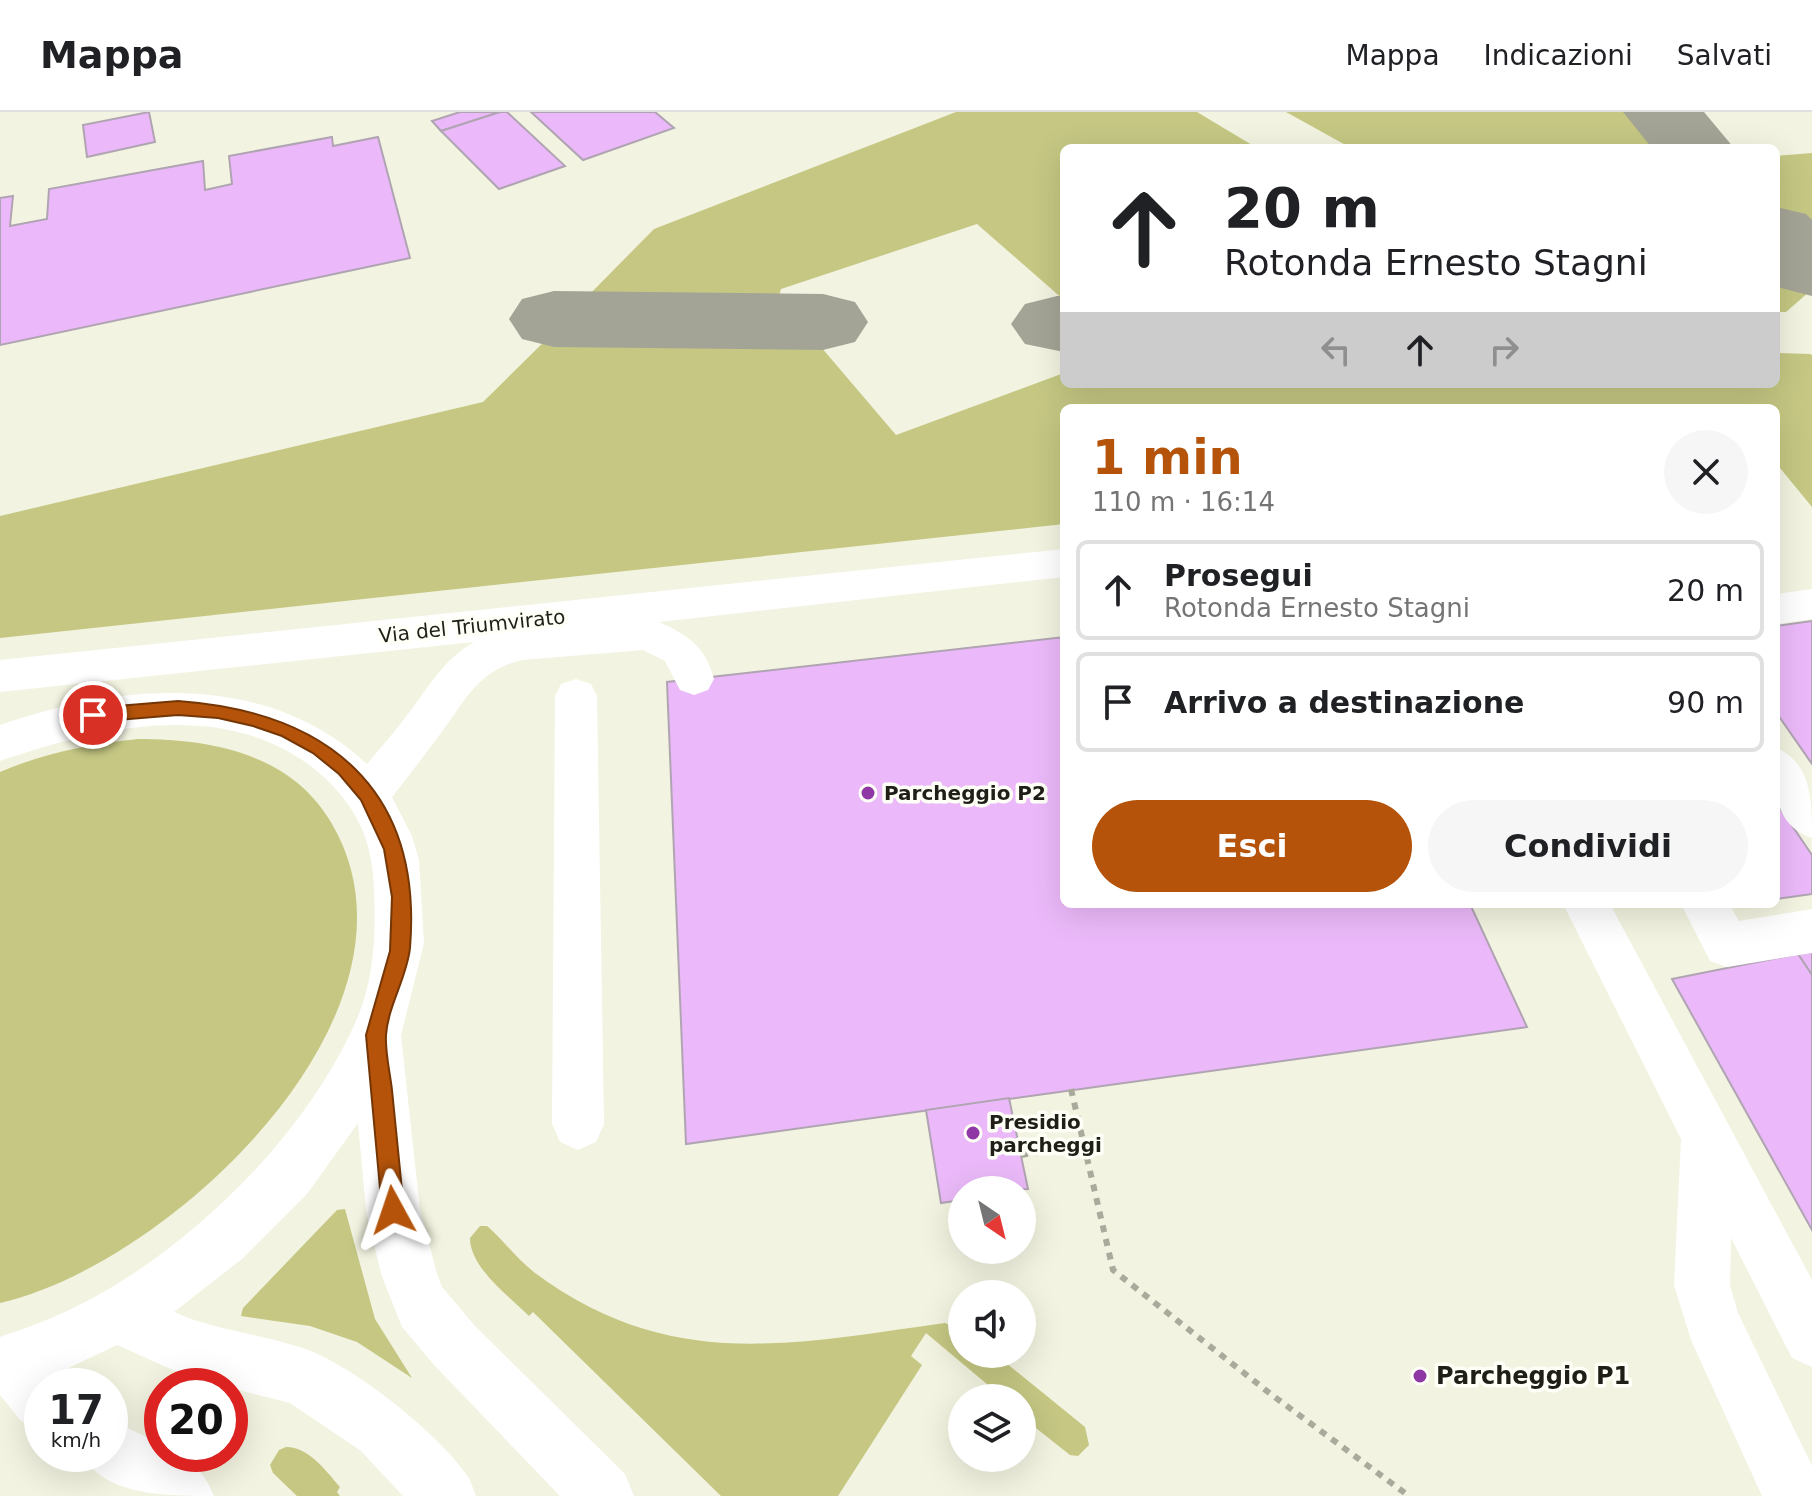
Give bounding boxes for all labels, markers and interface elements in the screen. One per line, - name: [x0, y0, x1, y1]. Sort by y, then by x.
- text: Mappa: [40, 33, 184, 77]
- text: Mappa: [1346, 39, 1440, 72]
- text: Indicazioni: [1484, 39, 1633, 72]
- text: Salvati: [1677, 39, 1772, 72]
- text: 20 m: [1224, 175, 1380, 240]
- icon: ahead: [1092, 176, 1196, 280]
- text: Rotonda Ernesto Stagni: [1224, 242, 1648, 283]
- icon: left: [1314, 328, 1358, 372]
- icon: ahead: [1398, 328, 1442, 372]
- icon: right: [1482, 328, 1526, 372]
- text: 1 min: [1092, 429, 1243, 485]
- button: close: [1664, 430, 1748, 514]
- text: 110 m · 16:14: [1092, 487, 1275, 517]
- text: Prosegui: [1164, 558, 1313, 593]
- icon: ahead: [1096, 568, 1140, 612]
- text: 20 m: [1667, 573, 1744, 608]
- text: Rotonda Ernesto Stagni: [1164, 593, 1470, 623]
- street label: Via del Triumvirato: [378, 604, 566, 648]
- icon: arrive: [1096, 680, 1140, 724]
- pin: [59, 681, 127, 749]
- text: Arrivo a destinazione: [1164, 685, 1524, 720]
- text: 90 m: [1667, 685, 1744, 720]
- icon: arrive: [71, 693, 115, 737]
- place label: Parcheggio P2: [884, 781, 1046, 805]
- marker: Parcheggio P2: [859, 784, 877, 802]
- button: Esci: [1092, 800, 1412, 892]
- button: Condividi: [1428, 800, 1748, 892]
- place label: Presidio parcheggi: [989, 1110, 1102, 1157]
- marker: Presidio parcheggi: [964, 1124, 982, 1142]
- position arrow: [351, 1168, 435, 1252]
- north arrow: [948, 1176, 1036, 1264]
- map controls: [948, 1176, 1036, 1472]
- button: sound: [948, 1280, 1036, 1368]
- place label: Parcheggio P1: [1436, 1362, 1630, 1390]
- marker: Parcheggio P1: [1411, 1367, 1429, 1385]
- speed limit sign: 20: [144, 1368, 248, 1472]
- button: layers: [948, 1384, 1036, 1472]
- text: 17: [48, 1387, 104, 1433]
- text: km/h: [51, 1428, 101, 1452]

